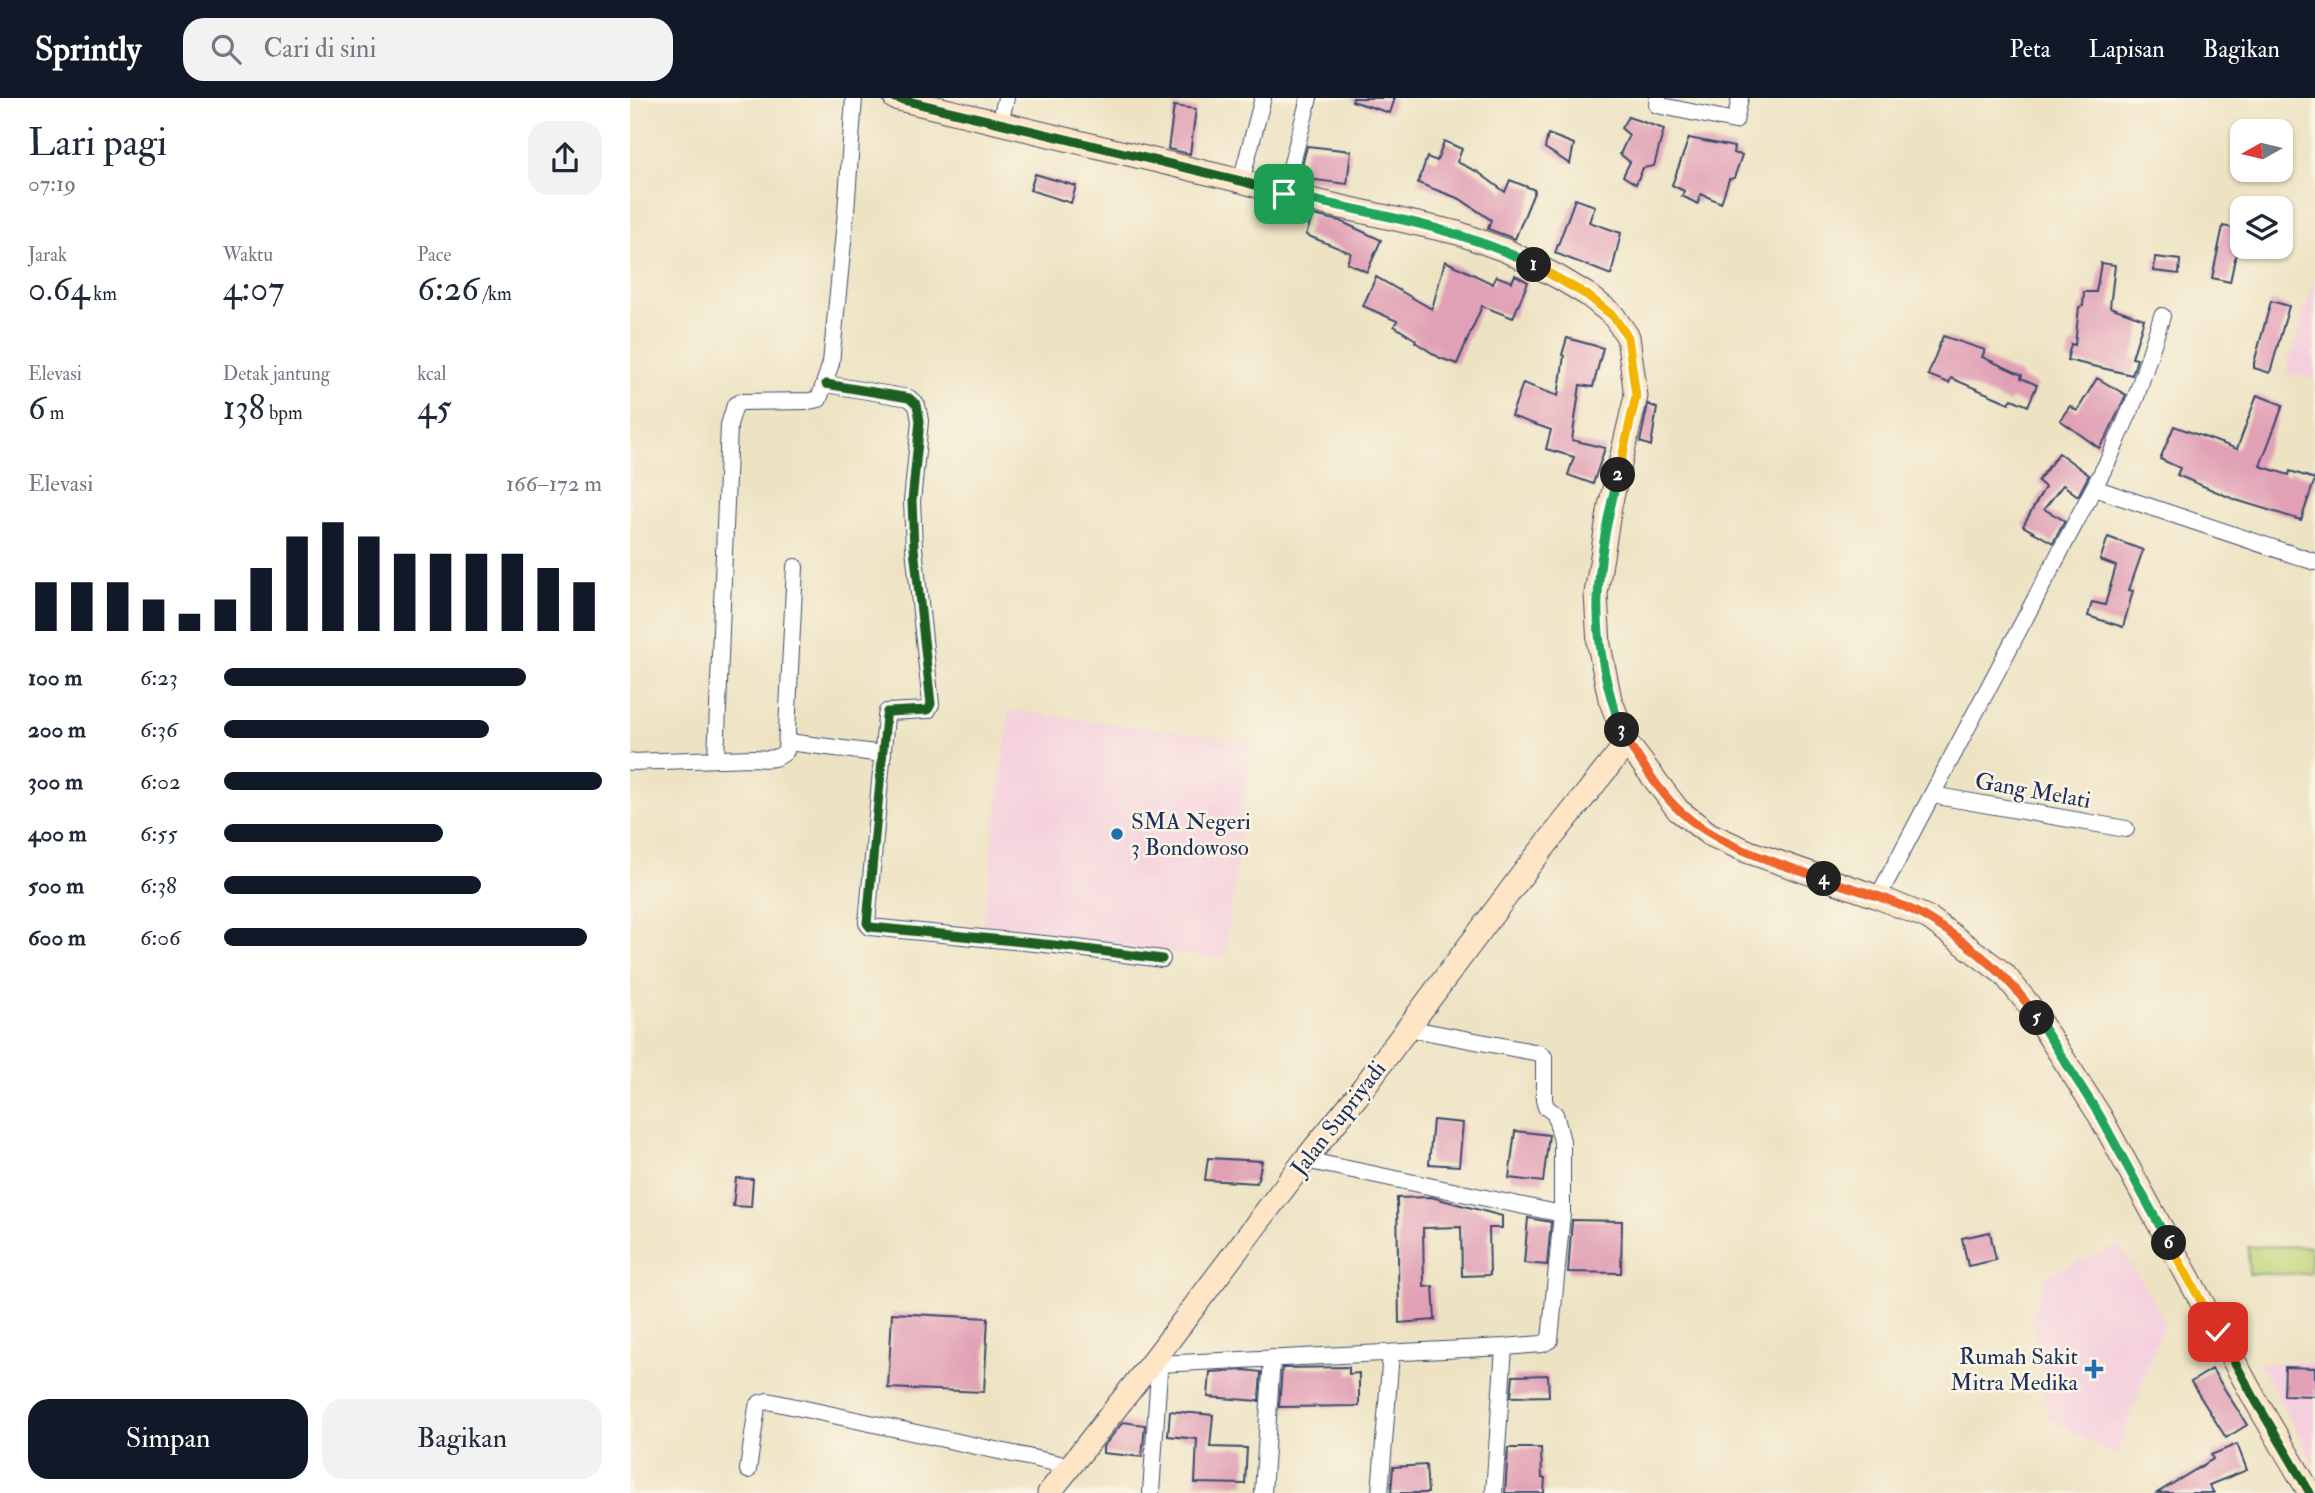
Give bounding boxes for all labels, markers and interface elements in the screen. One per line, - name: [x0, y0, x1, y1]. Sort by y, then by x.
- search box: [183, 18, 673, 81]
- text: Sprintly: [35, 29, 141, 70]
- icon: search: [207, 30, 245, 68]
- text: Cari di sini: [263, 33, 376, 65]
- text: Peta: [2009, 34, 2051, 65]
- text: Lapisan: [2089, 34, 2165, 65]
- text: Bagikan: [2203, 34, 2280, 65]
- text: Lari pagi: [28, 119, 167, 167]
- north arrow: [2230, 119, 2292, 182]
- map controls: [2230, 119, 2293, 259]
- button: share: [528, 121, 602, 195]
- pin: [1254, 164, 1314, 224]
- text: 07:19: [28, 169, 76, 198]
- icon: arrive: [1265, 175, 1303, 213]
- button: layers: [2230, 196, 2293, 259]
- text: Jarak: [28, 243, 67, 267]
- text: Waktu: [223, 243, 273, 267]
- text: Pace: [417, 243, 451, 267]
- pin: 1: [1516, 248, 1552, 282]
- text: 1: [1530, 252, 1537, 276]
- text: 0.64: [28, 267, 89, 311]
- text: 4:07: [223, 267, 284, 311]
- text: 6:26: [417, 267, 479, 311]
- text: km: [89, 282, 117, 306]
- text: /km: [479, 282, 512, 306]
- text: Elevasi: [28, 362, 82, 386]
- text: Detak jantung: [223, 362, 330, 386]
- text: kcal: [417, 362, 446, 386]
- text: 6: [28, 386, 46, 430]
- text: 138: [223, 386, 265, 430]
- text: 45: [417, 386, 452, 430]
- text: m: [46, 401, 64, 425]
- text: bpm: [265, 401, 303, 425]
- pin: 2: [1600, 458, 1636, 492]
- text: 2: [1613, 462, 1622, 486]
- text: Elevasi: [28, 469, 93, 498]
- text: 166–172 m: [506, 469, 602, 498]
- text: 100 m: [28, 663, 82, 692]
- text: 6:23: [140, 663, 178, 692]
- pin: 3: [1604, 712, 1640, 748]
- text: 200 m: [28, 715, 86, 744]
- text: 6:36: [140, 715, 178, 744]
- text: 3: [1618, 717, 1625, 741]
- street label: Gang Melati: [1973, 766, 2093, 815]
- text: 300 m: [28, 767, 83, 796]
- text: 6:02: [140, 767, 181, 796]
- place label: SMA Negeri 3 Bondowoso: [1131, 807, 1251, 862]
- text: 400 m: [28, 819, 87, 848]
- text: 6:55: [140, 819, 178, 848]
- marker: SMA Negeri 3 Bondowoso: [1109, 826, 1125, 842]
- pin: 4: [1806, 862, 1842, 896]
- text: 4: [1818, 866, 1829, 890]
- text: 500 m: [28, 871, 84, 900]
- text: 6:38: [140, 871, 177, 900]
- text: 600 m: [28, 923, 86, 952]
- text: 6:06: [140, 923, 181, 952]
- pin: 5: [2020, 1000, 2054, 1035]
- text: 5: [2032, 1005, 2041, 1029]
- street label: Jalan Supriyadi: [1284, 1055, 1393, 1183]
- pin: 6: [2152, 1226, 2186, 1260]
- text: 6: [2164, 1230, 2173, 1254]
- pin: [2188, 1302, 2248, 1362]
- icon: check: [2199, 1313, 2237, 1351]
- place label: Rumah Sakit Mitra Medika: [1950, 1342, 2079, 1397]
- marker: Rumah Sakit Mitra Medika: [2084, 1359, 2104, 1379]
- button: Simpan: [28, 1399, 308, 1479]
- button: Bagikan: [322, 1399, 602, 1479]

